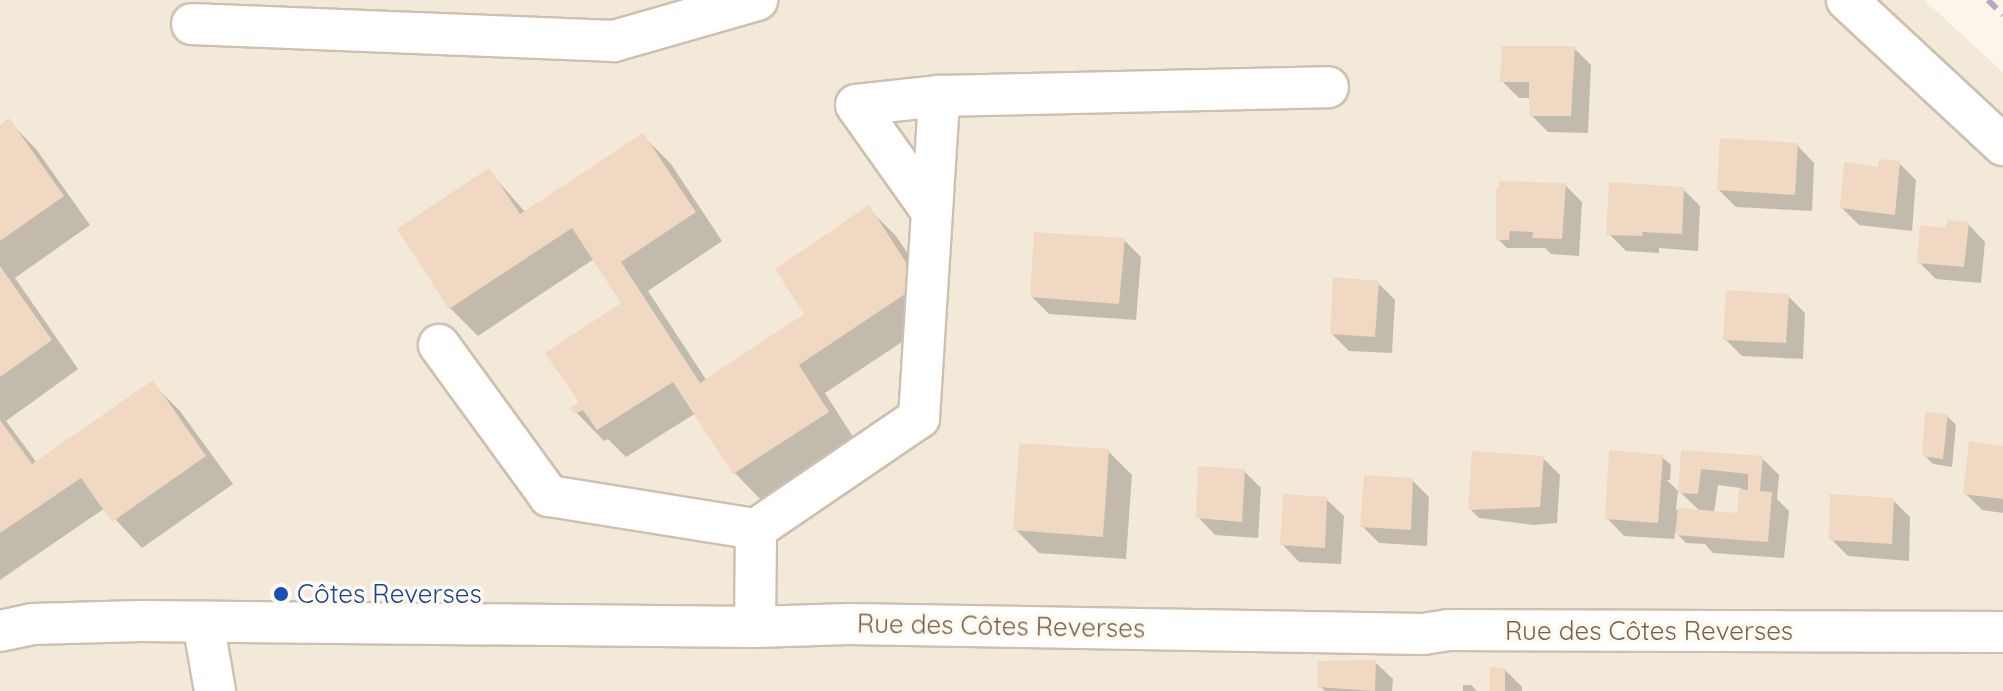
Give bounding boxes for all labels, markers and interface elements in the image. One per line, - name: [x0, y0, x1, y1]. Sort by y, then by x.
- place label: Côtes Reverses: [297, 578, 482, 610]
- marker: Côtes Reverses: [272, 585, 290, 603]
- street label: Rue des Côtes Reverses: [857, 608, 1145, 644]
- street label: Rue des Côtes Reverses: [1505, 615, 1793, 647]

